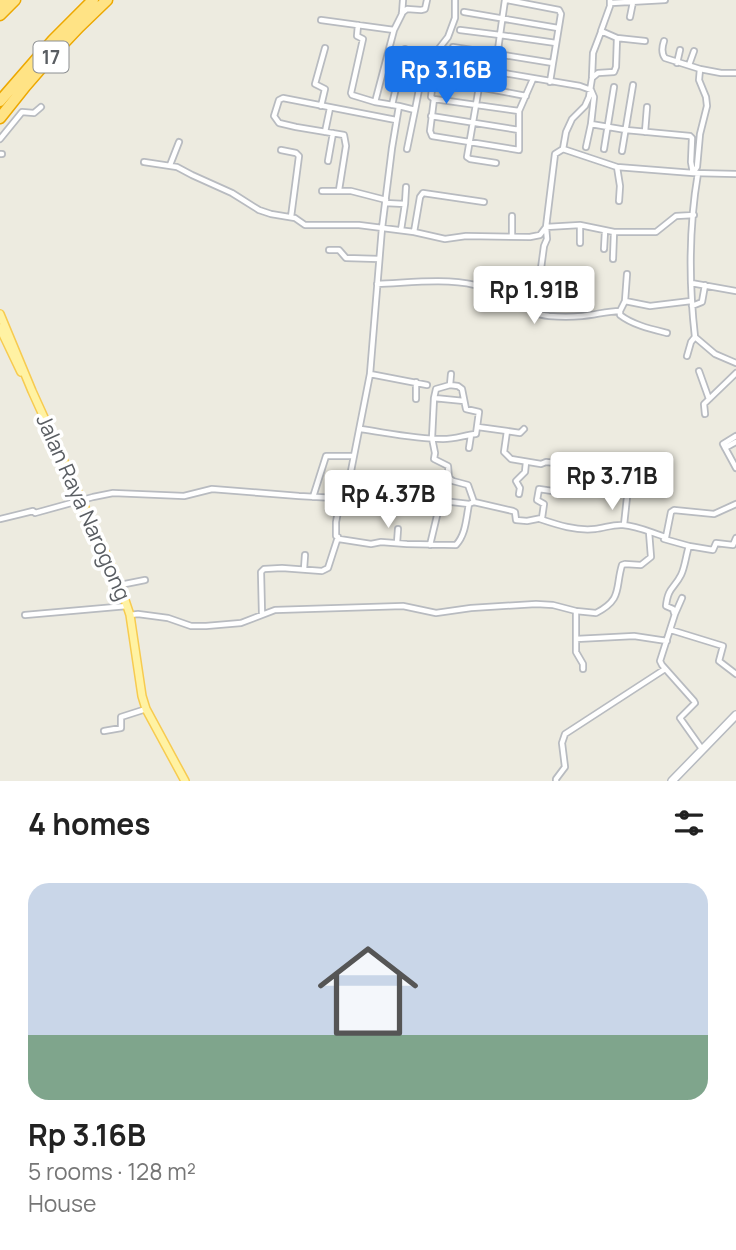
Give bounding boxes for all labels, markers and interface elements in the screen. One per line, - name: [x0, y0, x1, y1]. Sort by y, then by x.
- road number: 17: [34, 41, 68, 72]
- pin: Rp 3.16B: [374, 46, 518, 106]
- text: Rp 3.16B: [401, 53, 491, 85]
- pin: Rp 1.91B: [462, 266, 606, 326]
- text: Rp 1.91B: [490, 273, 578, 305]
- street label: Jalan Raya Narogong: [30, 409, 138, 605]
- pin: Rp 3.71B: [540, 452, 684, 512]
- text: Rp 3.71B: [566, 459, 658, 491]
- pin: Rp 4.37B: [316, 470, 460, 530]
- text: Rp 4.37B: [341, 477, 435, 509]
- text: 4 homes: [28, 803, 151, 844]
- icon: filters: [670, 804, 708, 842]
- icon: home: [305, 928, 431, 1054]
- text: Rp 3.16B: [28, 1114, 146, 1155]
- text: 5 rooms · 128 m²: [28, 1155, 196, 1187]
- text: House: [28, 1187, 97, 1219]

